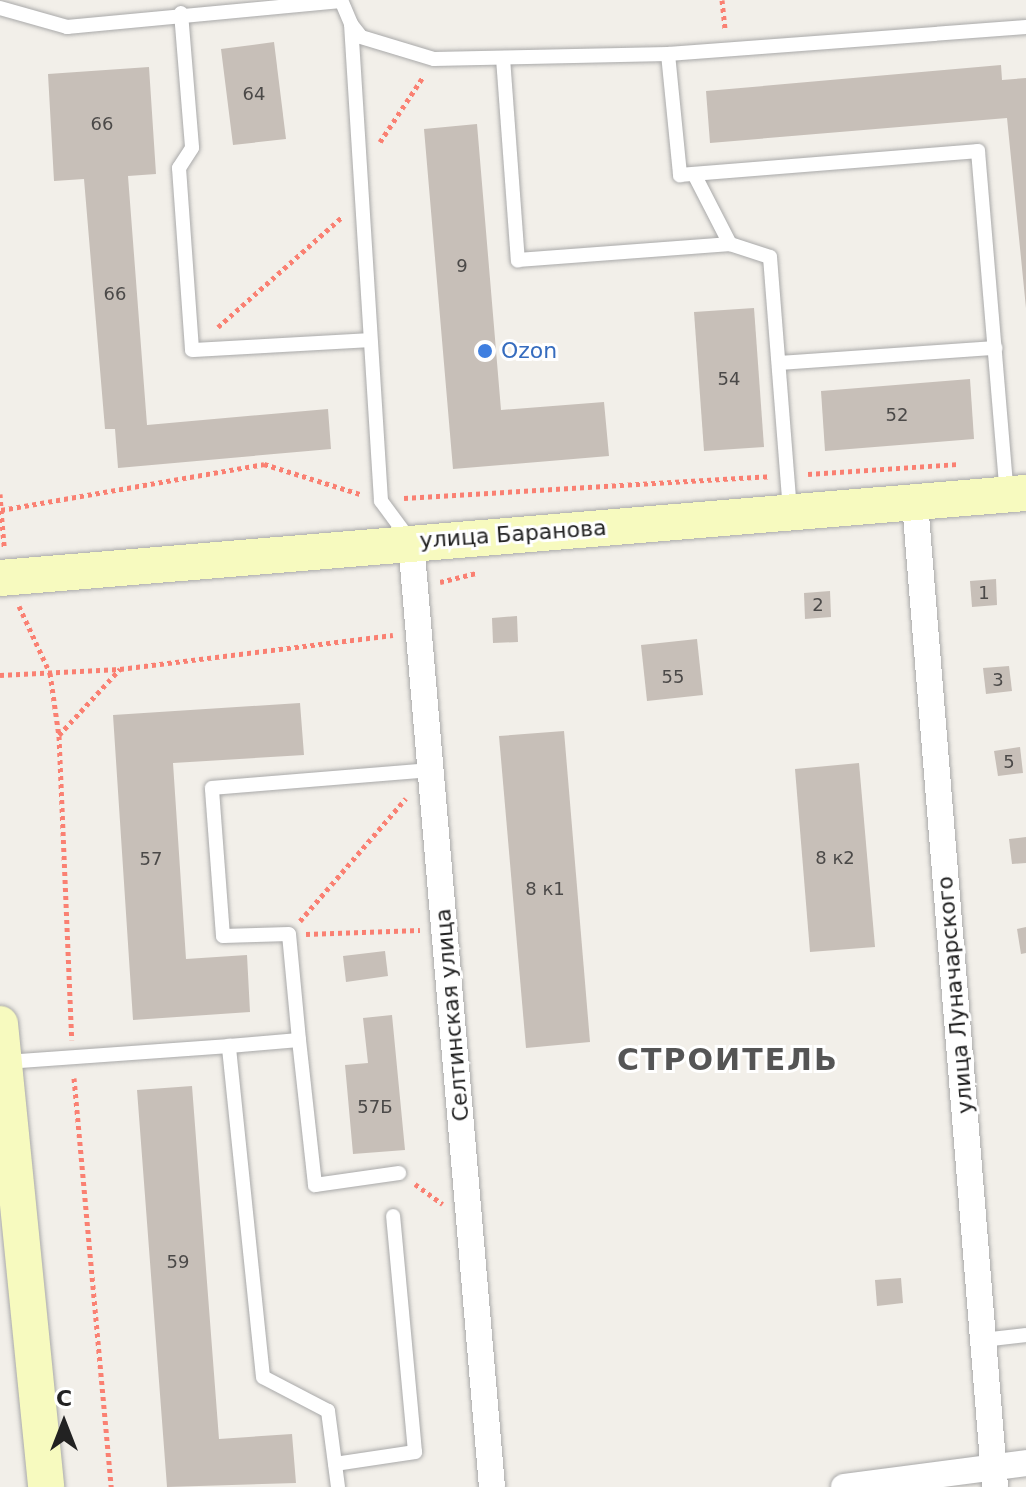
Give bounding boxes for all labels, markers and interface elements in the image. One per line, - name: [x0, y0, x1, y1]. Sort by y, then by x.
- house number: 64: [243, 83, 265, 105]
- house number: 66: [91, 113, 113, 135]
- house number: 9: [456, 255, 468, 277]
- house number: 66: [104, 283, 126, 305]
- place label: Ozon: [501, 338, 557, 364]
- marker: Ozon: [476, 342, 494, 360]
- house number: 54: [718, 368, 740, 390]
- house number: 52: [886, 404, 908, 426]
- street label: улица Баранова: [419, 514, 607, 554]
- house number: 1: [978, 582, 990, 604]
- house number: 2: [812, 594, 824, 616]
- house number: 55: [662, 666, 684, 688]
- house number: 3: [992, 669, 1004, 691]
- house number: 5: [1003, 751, 1015, 773]
- house number: 8 к2: [815, 847, 855, 869]
- house number: 57: [140, 848, 162, 870]
- street label: улица Луначарского: [931, 875, 979, 1115]
- house number: 8 к1: [525, 878, 565, 900]
- street label: Селтинская улица: [430, 908, 474, 1122]
- district label: СТРОИТЕЛЬ: [617, 1042, 839, 1078]
- house number: 57Б: [357, 1096, 393, 1118]
- house number: 59: [167, 1251, 189, 1273]
- north arrow: [24, 1383, 104, 1463]
- text: С: [56, 1386, 72, 1411]

